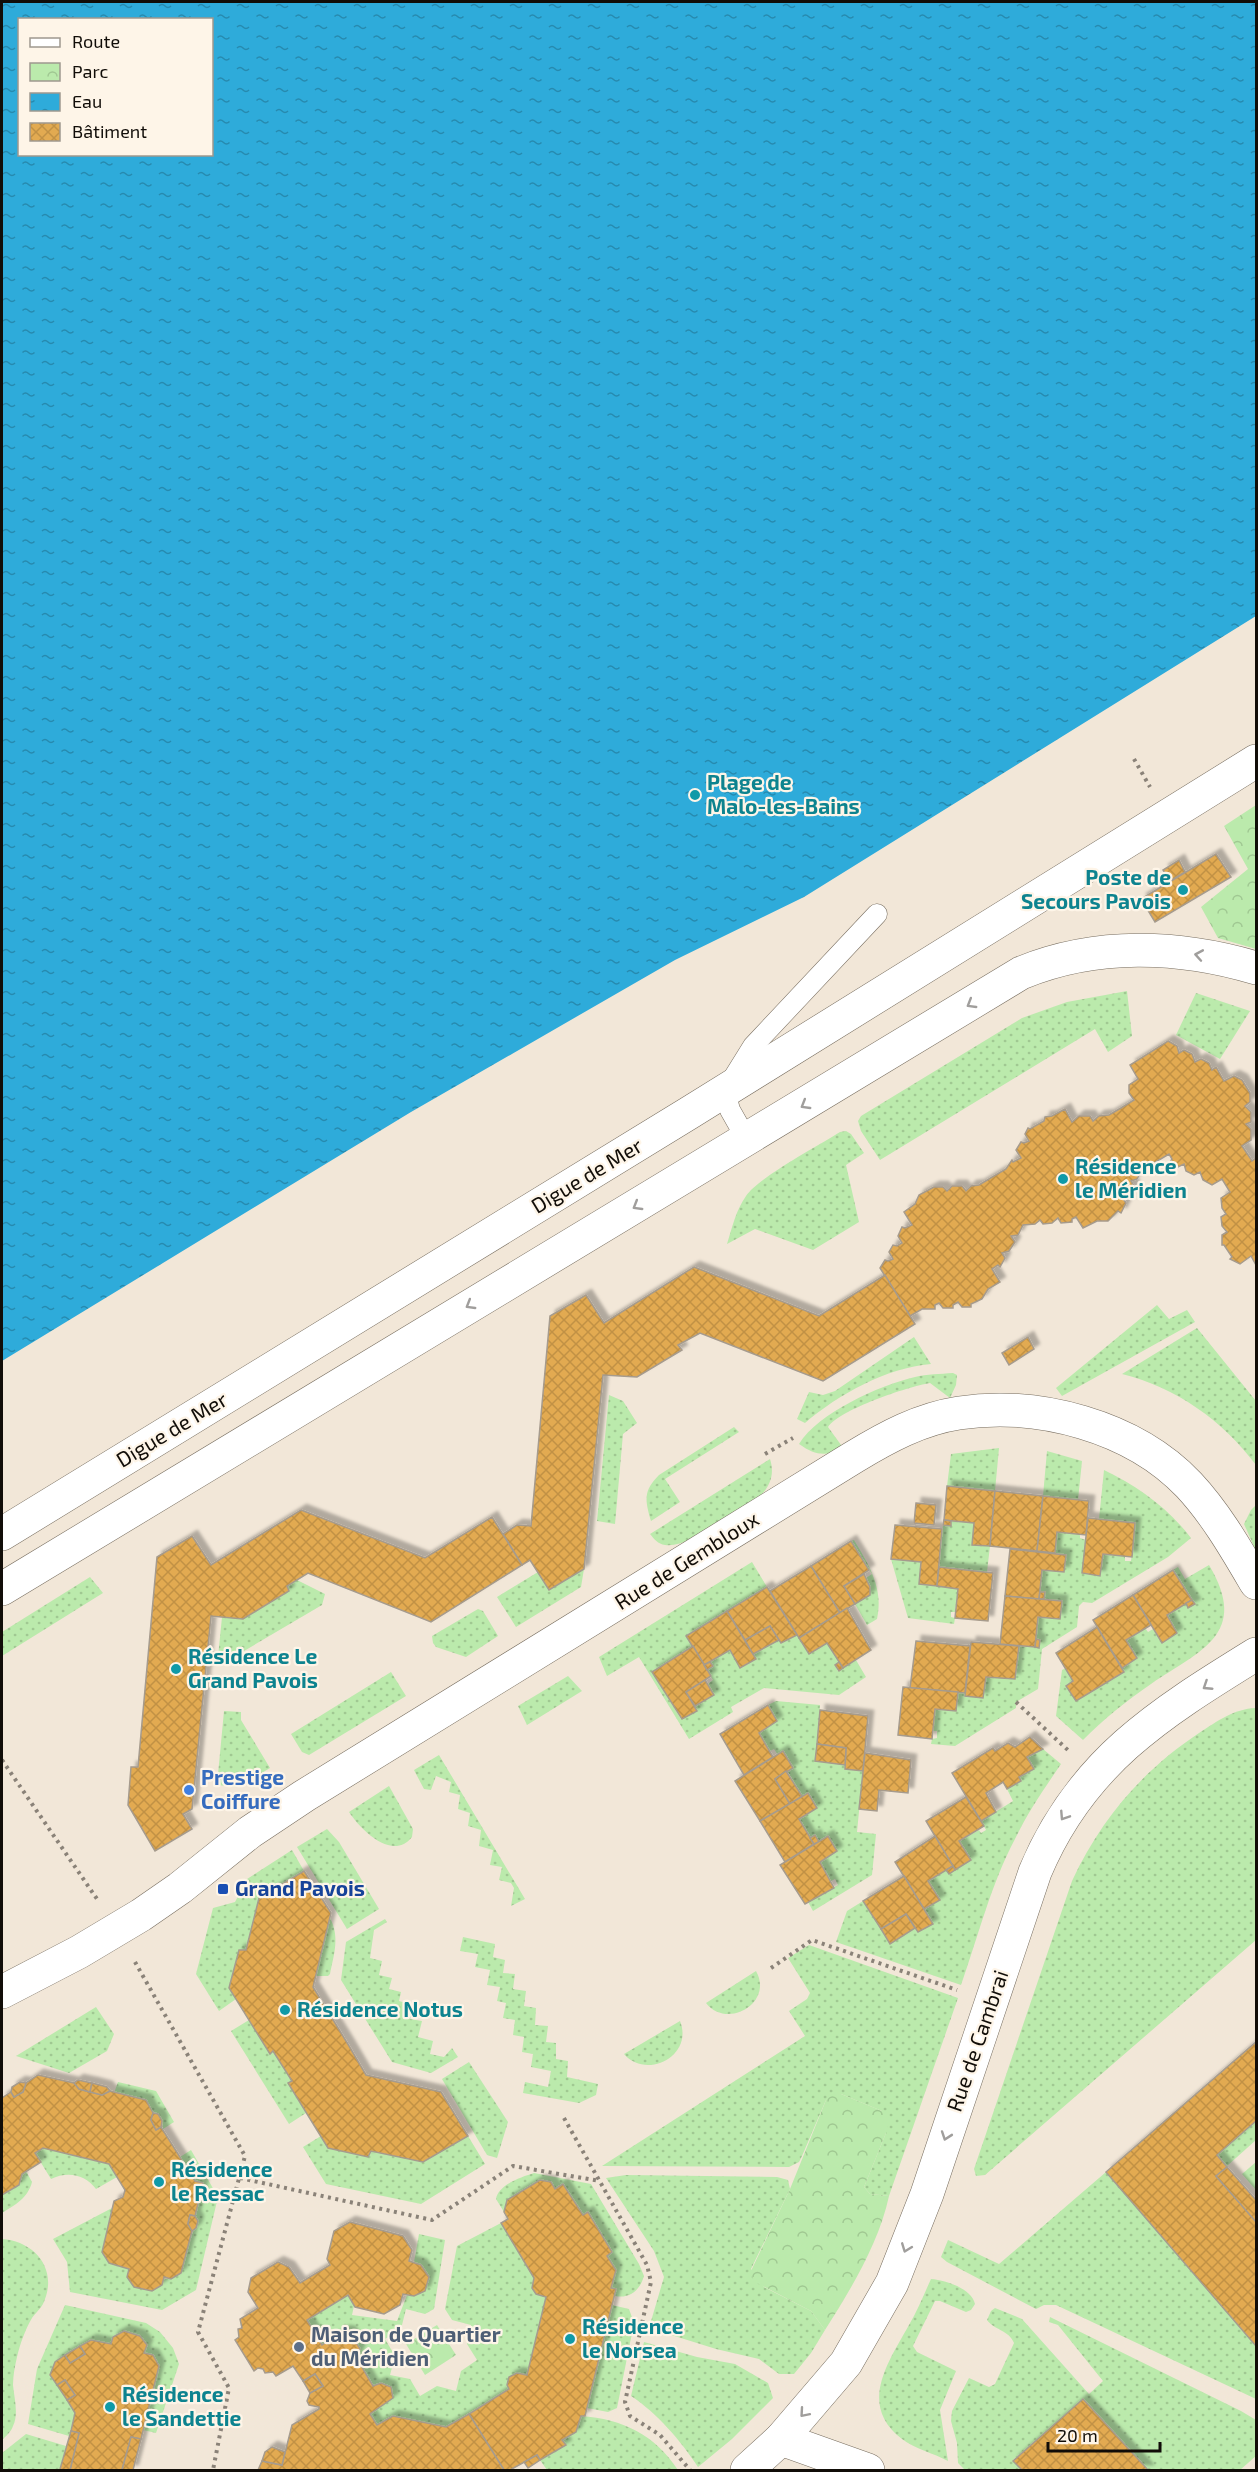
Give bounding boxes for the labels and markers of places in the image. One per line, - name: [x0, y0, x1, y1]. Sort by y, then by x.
- place label: Plage de Malo-les-Bains: [707, 769, 860, 818]
- marker: Plage de Malo-les-Bains: [688, 788, 702, 802]
- place label: Poste de Secours Pavois: [1021, 864, 1171, 913]
- marker: Poste de Secours Pavois: [1176, 883, 1190, 897]
- place label: Résidence le Méridien: [1075, 1153, 1187, 1202]
- marker: Résidence le Méridien: [1056, 1172, 1070, 1186]
- place label: Résidence Le Grand Pavois: [188, 1643, 318, 1692]
- marker: Résidence Le Grand Pavois: [169, 1662, 183, 1676]
- place label: Prestige Coiffure: [201, 1764, 284, 1813]
- marker: Prestige Coiffure: [182, 1783, 196, 1797]
- place label: Grand Pavois: [235, 1875, 365, 1900]
- marker: Grand Pavois: [216, 1882, 230, 1896]
- place label: Résidence Notus: [297, 1996, 463, 2021]
- marker: Résidence Notus: [278, 2003, 292, 2017]
- place label: Résidence le Ressac: [171, 2156, 273, 2205]
- marker: Résidence le Ressac: [152, 2175, 166, 2189]
- place label: Résidence le Norsea: [582, 2313, 684, 2362]
- place label: Maison de Quartier du Méridien: [311, 2321, 501, 2370]
- marker: Résidence le Norsea: [563, 2332, 577, 2346]
- marker: Maison de Quartier du Méridien: [292, 2340, 306, 2354]
- place label: Résidence le Sandettie: [122, 2381, 242, 2430]
- marker: Résidence le Sandettie: [103, 2400, 117, 2414]

